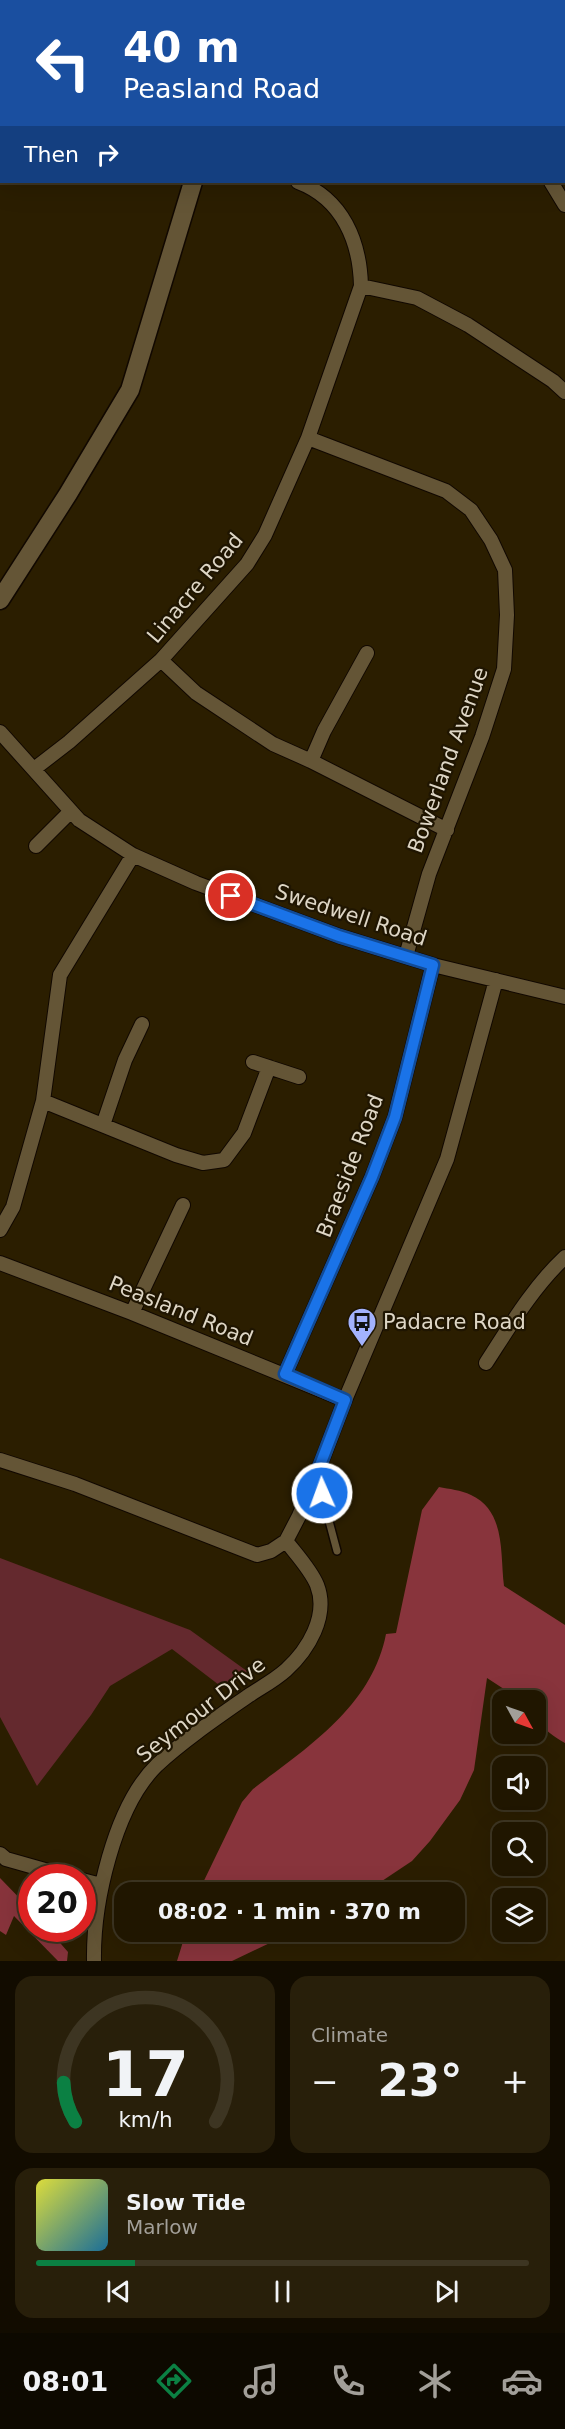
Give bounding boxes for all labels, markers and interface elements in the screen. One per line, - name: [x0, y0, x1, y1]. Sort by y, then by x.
- text: 40 m: [123, 23, 240, 72]
- icon: left: [24, 24, 102, 102]
- text: Peasland Road: [123, 73, 320, 104]
- icon: right: [91, 138, 124, 171]
- text: Then: [24, 142, 79, 167]
- street label: Linacre Road: [142, 528, 248, 648]
- street label: Bowerland Avenue: [403, 664, 493, 856]
- pin: [205, 870, 256, 921]
- icon: arrive: [214, 879, 247, 912]
- street label: Swedwell Road: [272, 879, 430, 951]
- street label: Braeside Road: [312, 1091, 388, 1241]
- street label: Peasland Road: [105, 1271, 257, 1351]
- bus stop icon: Padacre Road: [346, 1306, 378, 1348]
- place label: Padacre Road: [383, 1310, 526, 1334]
- position arrow: [290, 1461, 354, 1525]
- street label: Seymour Drive: [132, 1652, 270, 1768]
- north arrow: [492, 1690, 546, 1744]
- map controls: [492, 1690, 546, 1942]
- button: sound: [492, 1756, 546, 1810]
- button: search: [492, 1822, 546, 1876]
- speed limit sign: 20: [18, 1864, 96, 1942]
- button: layers: [492, 1888, 546, 1942]
- text: 08:02 · 1 min · 370 m: [158, 1899, 421, 1924]
- text: Climate: [311, 2023, 388, 2047]
- text: 17: [102, 2038, 188, 2111]
- text: 23°: [377, 2054, 463, 2107]
- text: −: [311, 2062, 339, 2101]
- text: +: [501, 2062, 529, 2101]
- text: km/h: [118, 2107, 172, 2132]
- text: Slow Tide: [126, 2190, 246, 2215]
- text: Marlow: [126, 2215, 198, 2239]
- icon: previous: [102, 2275, 135, 2308]
- icon: pause: [266, 2275, 299, 2308]
- icon: next: [430, 2275, 463, 2308]
- icon: directions: [153, 2360, 195, 2402]
- icon: music: [240, 2360, 282, 2402]
- icon: phone: [327, 2360, 369, 2402]
- icon: climate: [414, 2360, 456, 2402]
- icon: car: [501, 2360, 543, 2402]
- text: 08:01: [22, 2366, 108, 2397]

